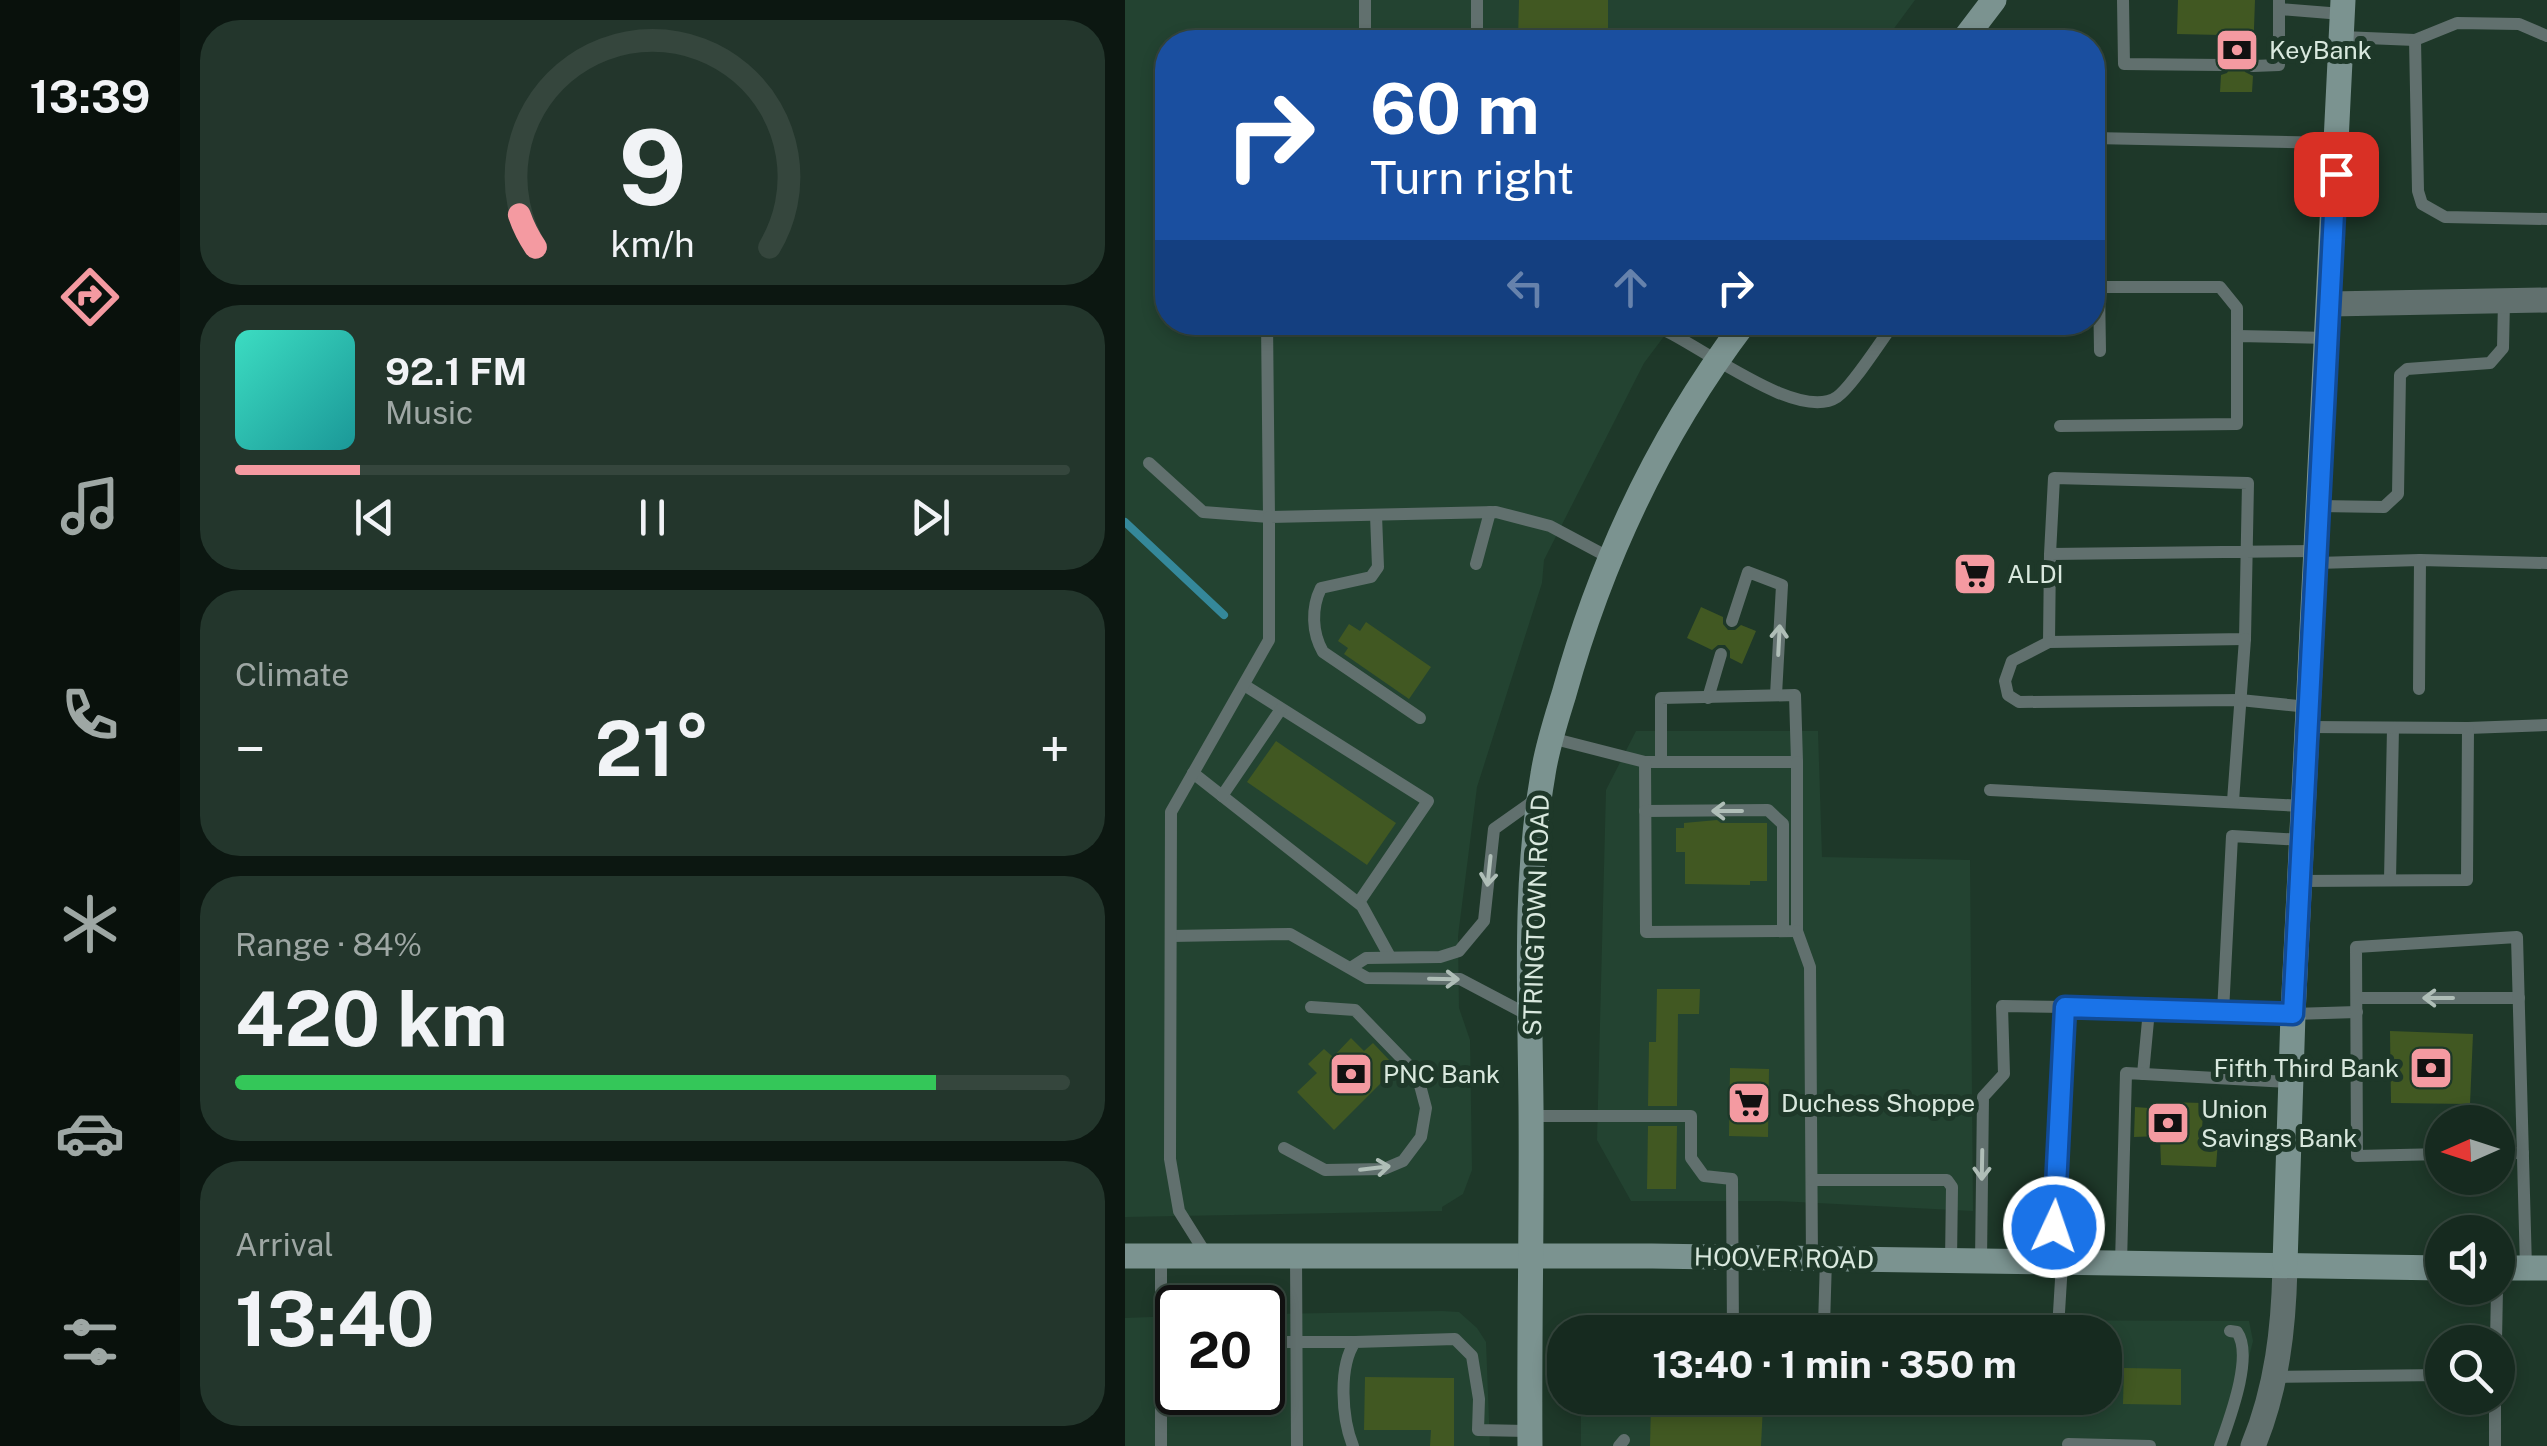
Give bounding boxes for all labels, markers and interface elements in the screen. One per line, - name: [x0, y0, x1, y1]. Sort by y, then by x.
- bank icon: KeyBank: [2214, 27, 2260, 73]
- place label: KeyBank: [2269, 35, 2372, 65]
- text: 60 m: [1370, 67, 1540, 150]
- text: 13:39: [30, 70, 150, 123]
- icon: right: [1205, 70, 1335, 200]
- text: 9: [618, 106, 687, 228]
- pin: [2294, 132, 2379, 217]
- icon: arrive: [2309, 147, 2364, 202]
- text: Turn right: [1370, 151, 1574, 204]
- text: km/h: [610, 223, 695, 265]
- icon: left: [1498, 260, 1553, 315]
- icon: ahead: [1603, 260, 1658, 315]
- icon: right: [1708, 260, 1763, 315]
- icon: directions: [55, 262, 125, 332]
- text: 92.1 FM: [385, 349, 527, 394]
- text: Music: [385, 394, 473, 431]
- icon: music: [55, 471, 125, 541]
- icon: previous: [347, 490, 402, 545]
- icon: pause: [625, 490, 680, 545]
- icon: next: [903, 490, 958, 545]
- supermarket icon: ALDI: [1952, 551, 1998, 597]
- place label: ALDI: [2007, 559, 2064, 589]
- one-way arrow: [1770, 625, 1789, 657]
- text: Climate: [235, 656, 349, 693]
- icon: phone: [55, 680, 125, 750]
- text: 21°: [595, 705, 710, 793]
- text: −: [235, 717, 266, 781]
- text: +: [1040, 717, 1070, 781]
- street label: STRINGTOWN ROAD: [1517, 794, 1555, 1036]
- one-way arrow: [1712, 801, 1744, 820]
- one-way arrow: [1479, 854, 1498, 886]
- icon: climate: [55, 889, 125, 959]
- text: Range · 84%: [235, 926, 422, 963]
- one-way arrow: [1427, 970, 1460, 988]
- text: 420 km: [235, 975, 508, 1063]
- one-way arrow: [2422, 988, 2454, 1008]
- bank icon: Fifth Third Bank: [2408, 1045, 2454, 1091]
- bank icon: PNC Bank: [1328, 1051, 1374, 1097]
- place label: Fifth Third Bank: [2213, 1053, 2399, 1083]
- place label: PNC Bank: [1383, 1059, 1500, 1089]
- supermarket icon: Duchess Shoppe: [1726, 1080, 1772, 1126]
- place label: Duchess Shoppe: [1781, 1088, 1975, 1118]
- place label: Union Savings Bank: [2201, 1094, 2357, 1153]
- icon: car: [55, 1098, 125, 1168]
- bank icon: Union Savings Bank: [2145, 1100, 2191, 1146]
- north arrow: [2425, 1105, 2515, 1195]
- map controls: [2425, 1105, 2515, 1415]
- one-way arrow: [1972, 1148, 1992, 1181]
- one-way arrow: [1358, 1158, 1391, 1177]
- position arrow: [2002, 1175, 2106, 1279]
- button: sound: [2425, 1215, 2515, 1305]
- text: Arrival: [235, 1226, 334, 1263]
- street label: HOOVER ROAD: [1694, 1241, 1874, 1275]
- text: 13:40: [235, 1275, 435, 1363]
- speed limit sign: 20: [1155, 1285, 1285, 1415]
- icon: filters: [55, 1307, 125, 1377]
- button: search: [2425, 1325, 2515, 1415]
- text: 13:40 · 1 min · 350 m: [1652, 1342, 2017, 1387]

